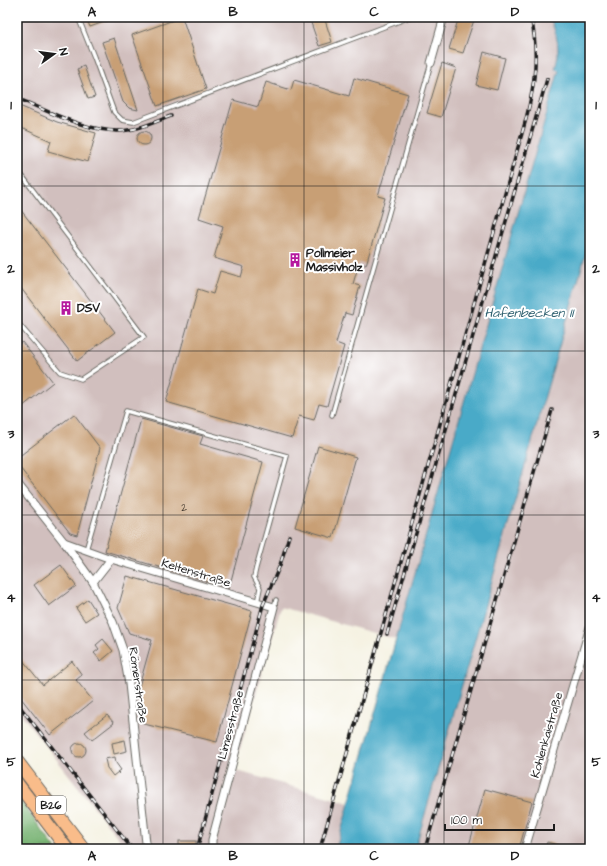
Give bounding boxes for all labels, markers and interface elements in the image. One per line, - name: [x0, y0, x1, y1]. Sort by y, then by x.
- text: A: [88, 3, 97, 21]
- text: B: [228, 3, 238, 21]
- text: C: [369, 3, 379, 21]
- text: D: [511, 3, 520, 21]
- north arrow: [34, 34, 74, 74]
- text: N: [55, 47, 71, 57]
- text: 1: [10, 96, 12, 114]
- text: 1: [595, 96, 597, 114]
- place label: Pollmeier Massivholz: [306, 245, 364, 276]
- building icon: Pollmeier Massivholz: [287, 252, 303, 268]
- text: 2: [6, 260, 15, 278]
- text: 2: [591, 260, 600, 278]
- building icon: DSV: [58, 300, 74, 316]
- place label: DSV: [77, 300, 100, 317]
- water label: Hafenbecken II: [485, 304, 576, 322]
- text: 3: [7, 425, 15, 443]
- text: 3: [592, 425, 600, 443]
- house number: 2: [181, 501, 187, 515]
- street label: Keltenstraße: [159, 554, 233, 592]
- text: 4: [7, 589, 16, 607]
- text: 4: [592, 589, 601, 607]
- street label: Römerstraße: [124, 646, 152, 725]
- street label: Limesstraße: [214, 688, 248, 761]
- street label: Kohlenkaistraße: [527, 690, 567, 780]
- text: 5: [6, 753, 16, 771]
- text: 5: [591, 753, 601, 771]
- road number: B26: [36, 796, 66, 814]
- scale bar: [445, 806, 554, 832]
- text: 100 m: [451, 812, 482, 829]
- text: A: [88, 847, 97, 865]
- text: B: [228, 847, 238, 865]
- text: C: [369, 847, 379, 865]
- text: D: [511, 847, 520, 865]

